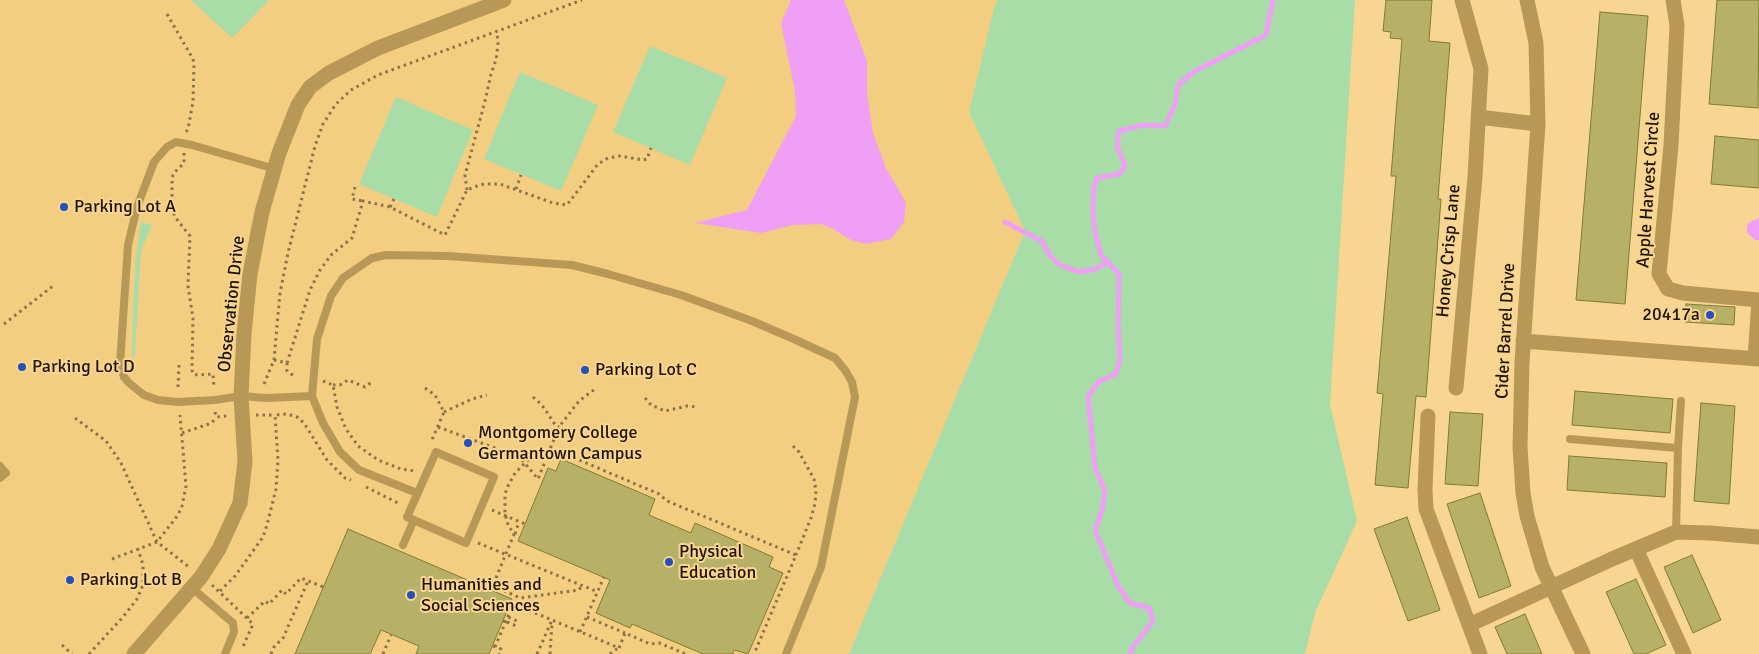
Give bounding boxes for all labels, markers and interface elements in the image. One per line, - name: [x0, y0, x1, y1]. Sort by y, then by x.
- street label: Apple Harvest Circle: [1633, 111, 1665, 269]
- street label: Honey Crisp Lane: [1432, 183, 1466, 319]
- place label: Parking Lot A: [74, 196, 176, 218]
- marker: Parking Lot A: [58, 201, 70, 213]
- street label: Observation Drive: [214, 235, 250, 373]
- street label: Cider Barrel Drive: [1492, 262, 1520, 400]
- place label: 20417a: [1642, 304, 1700, 326]
- marker: 20417a: [1704, 309, 1716, 321]
- place label: Parking Lot D: [32, 356, 135, 378]
- place label: Parking Lot C: [595, 359, 697, 381]
- marker: Parking Lot D: [16, 361, 28, 373]
- marker: Parking Lot C: [579, 364, 591, 376]
- place label: Montgomery College Germantown Campus: [478, 422, 642, 464]
- marker: Montgomery College Germantown Campus: [462, 437, 474, 449]
- place label: Physical Education: [679, 541, 756, 584]
- marker: Physical Education: [663, 556, 675, 568]
- place label: Parking Lot B: [80, 569, 182, 591]
- marker: Parking Lot B: [64, 574, 76, 586]
- place label: Humanities and Social Sciences: [421, 574, 542, 616]
- marker: Humanities and Social Sciences: [405, 589, 417, 601]

